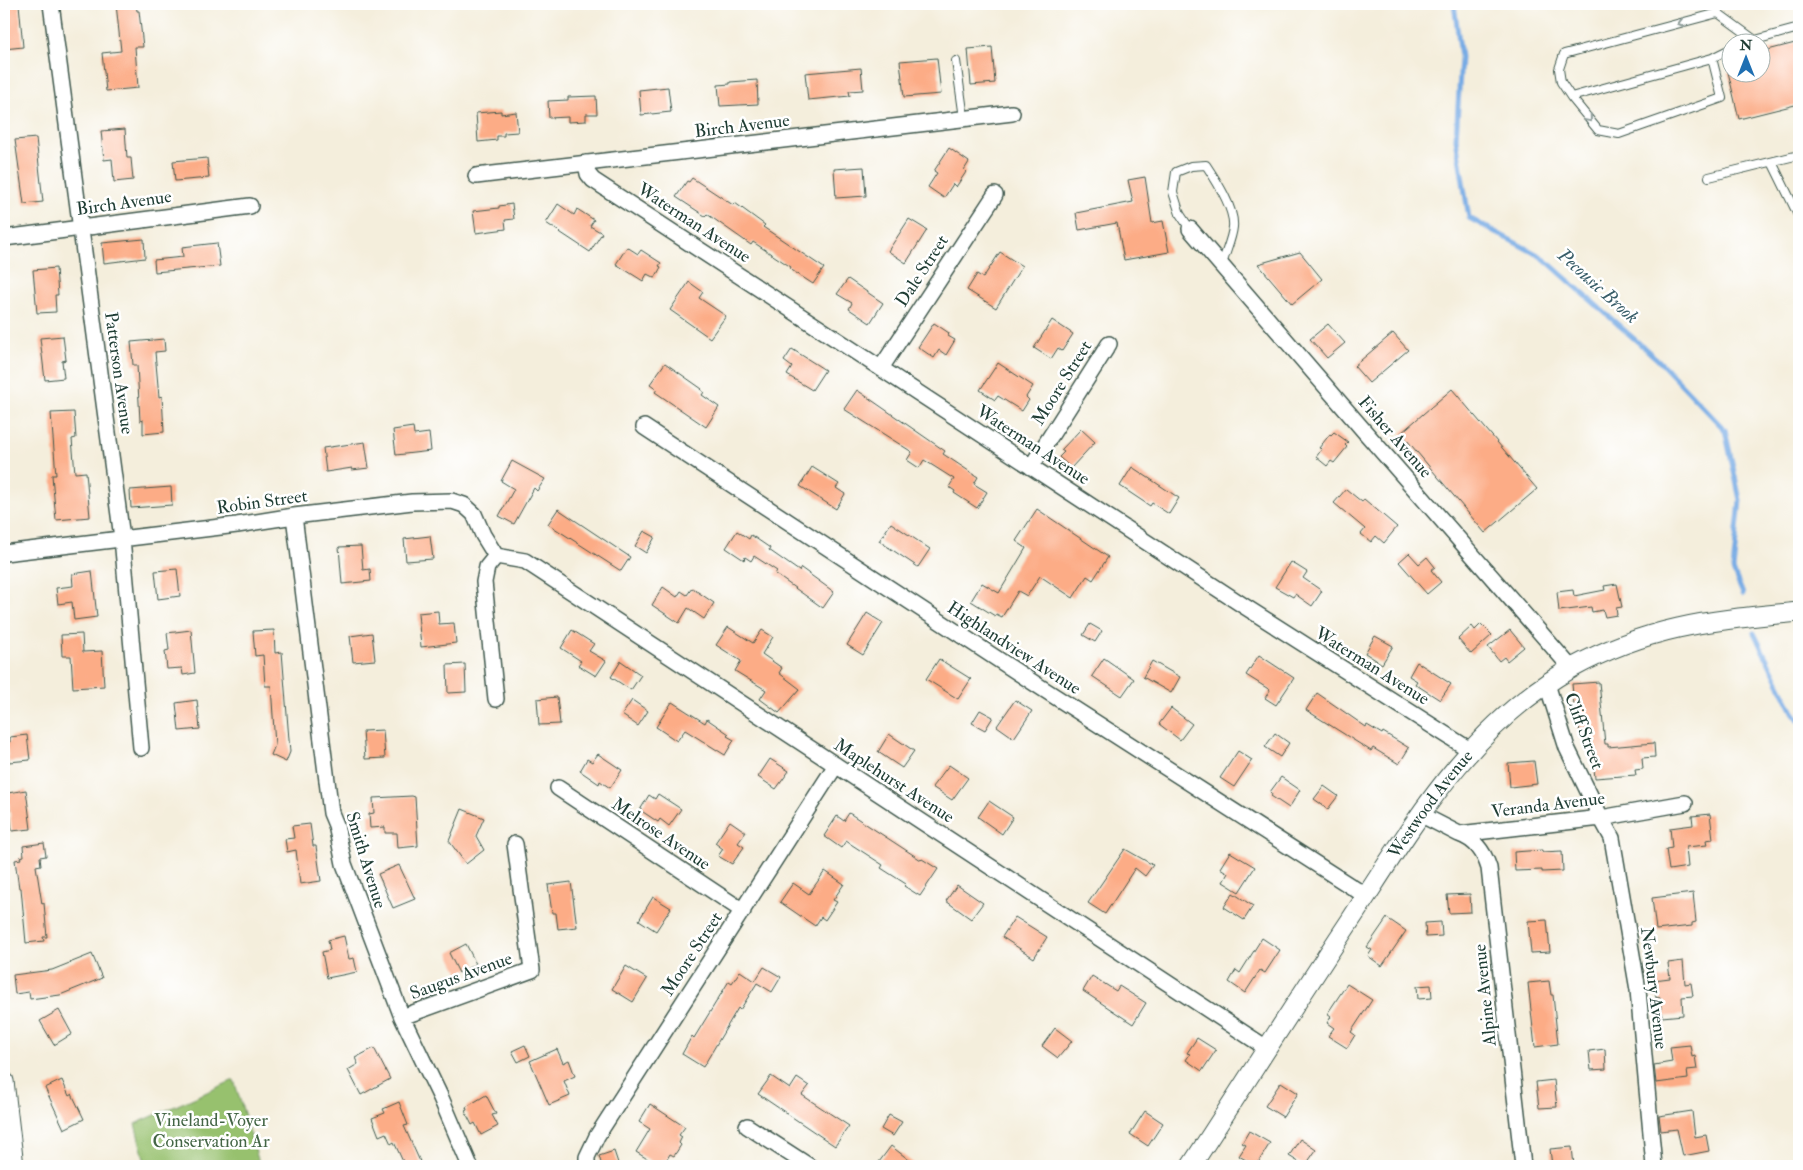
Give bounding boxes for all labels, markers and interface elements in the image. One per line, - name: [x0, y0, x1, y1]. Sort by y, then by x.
- one-way arrow: [1678, 17, 1686, 27]
- north arrow: [1720, 32, 1770, 82]
- text: N: [1739, 37, 1753, 54]
- street label: Birch Avenue: [693, 109, 791, 143]
- one-way arrow: [1583, 114, 1592, 123]
- street label: Waterman Avenue: [632, 177, 755, 269]
- street label: Birch Avenue: [75, 185, 173, 221]
- street label: Dale Street: [890, 231, 954, 311]
- water label: Pecousic Brook: [1552, 243, 1644, 329]
- street label: Patterson Avenue: [99, 310, 139, 436]
- street label: Moore Street: [1027, 336, 1097, 430]
- street label: Fisher Avenue: [1353, 391, 1437, 483]
- street label: Waterman Avenue: [971, 399, 1094, 491]
- street label: Robin Street: [215, 484, 309, 520]
- street label: Highlandview Avenue: [943, 596, 1086, 700]
- street label: Waterman Avenue: [1310, 621, 1434, 711]
- street label: Cliff Street: [1559, 690, 1609, 773]
- street label: Maplehurst Avenue: [829, 734, 959, 829]
- street label: Westwood Avenue: [1382, 745, 1478, 863]
- street label: Veranda Avenue: [1490, 787, 1607, 823]
- street label: Melrose Avenue: [607, 793, 715, 876]
- street label: Smith Avenue: [340, 809, 392, 912]
- street label: Moore Street: [656, 907, 728, 1000]
- street label: Newbury Avenue: [1635, 926, 1673, 1051]
- street label: Alpine Avenue: [1468, 942, 1502, 1048]
- street label: Saugus Avenue: [407, 947, 516, 1005]
- park label: Vineland-Voyer Conservation Ar: [152, 1109, 270, 1153]

